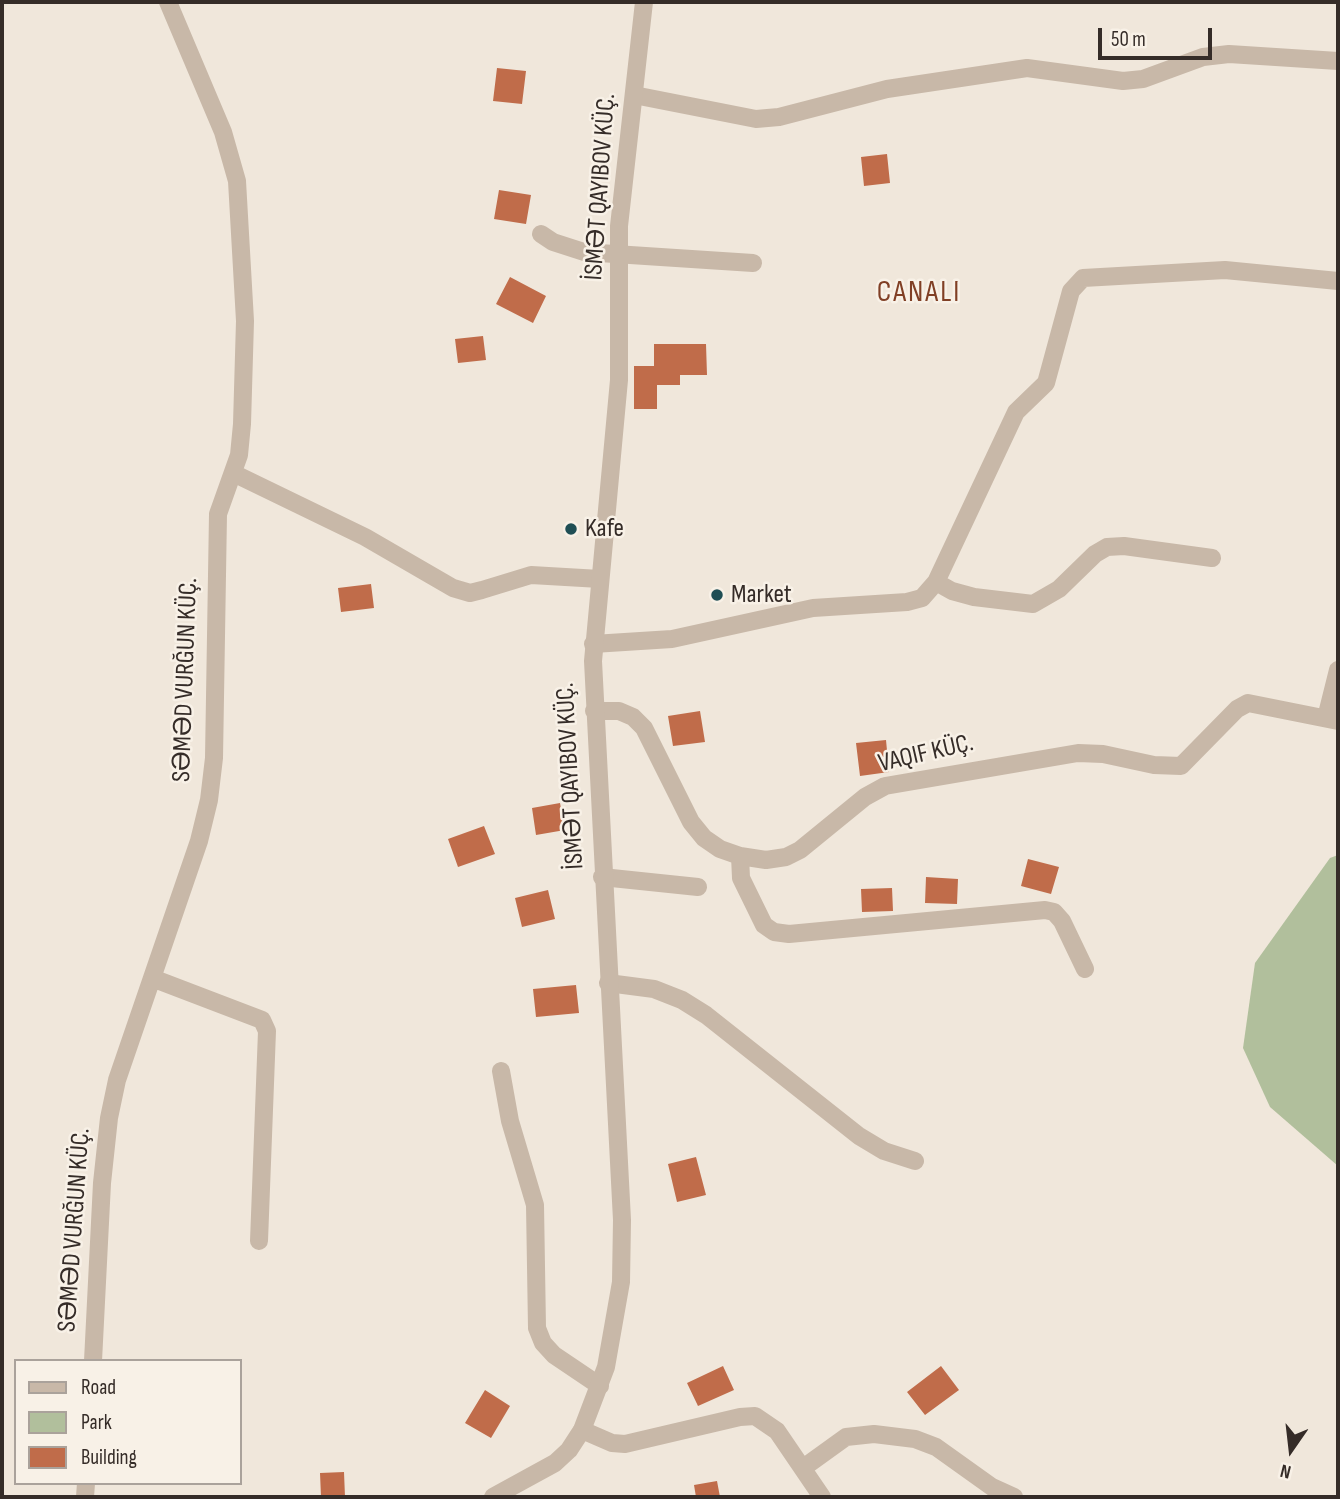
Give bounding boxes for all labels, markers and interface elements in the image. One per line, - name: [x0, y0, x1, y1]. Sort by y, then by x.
- scale bar: [1102, 14, 1216, 58]
- text: 50 m: [1111, 27, 1146, 52]
- street label: İSMƏT QAYIBOV KÜÇ.: [579, 93, 623, 281]
- district label: CANALI: [877, 275, 961, 311]
- place label: Kafe: [585, 513, 624, 545]
- marker: Kafe: [563, 521, 579, 537]
- street label: SƏMƏD VURĞUN KÜÇ.: [167, 577, 205, 783]
- place label: Market: [731, 579, 792, 611]
- marker: Market: [709, 587, 725, 603]
- street label: İSMƏT QAYIBOV KÜÇ.: [551, 682, 591, 870]
- street label: VAQIF KÜÇ.: [876, 728, 976, 780]
- street label: SƏMƏD VURĞUN KÜÇ.: [52, 1127, 98, 1333]
- legend: [14, 1359, 242, 1485]
- text: Road: [81, 1375, 116, 1400]
- text: Park: [81, 1410, 112, 1435]
- north arrow: [1256, 1415, 1326, 1485]
- text: Building: [81, 1445, 137, 1470]
- text: N: [1278, 1458, 1294, 1483]

